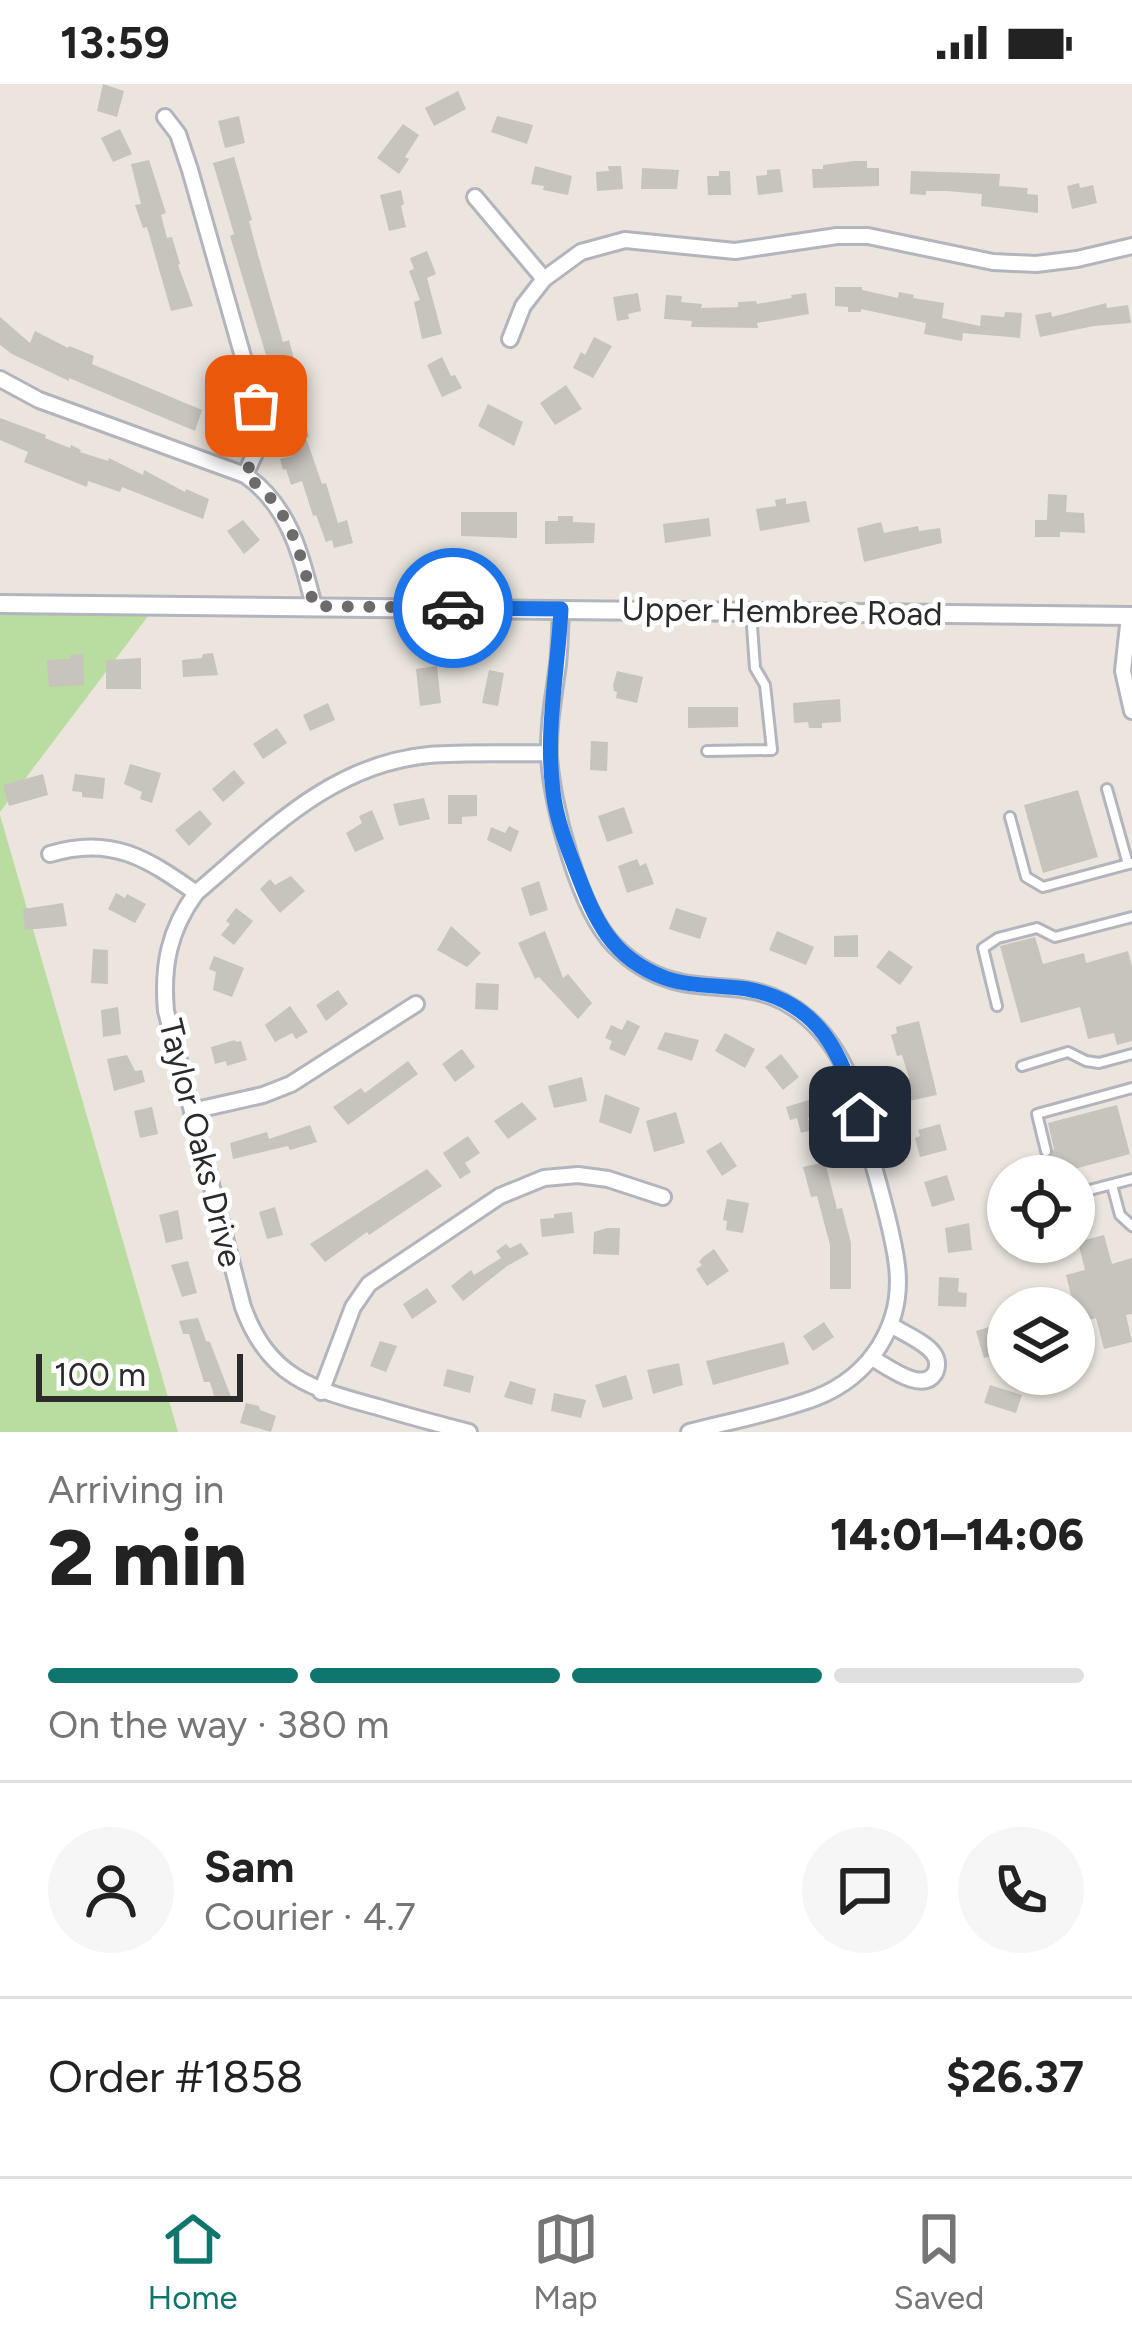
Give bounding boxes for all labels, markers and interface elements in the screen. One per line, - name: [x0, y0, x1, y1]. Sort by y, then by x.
- text: 13:59: [60, 15, 170, 69]
- pin: [205, 355, 307, 457]
- icon: bag: [223, 373, 289, 439]
- courier: [393, 548, 513, 668]
- icon: car: [420, 575, 486, 641]
- street label: Upper Hembree Road: [621, 589, 943, 633]
- street label: Taylor Oaks Drive: [151, 1015, 251, 1271]
- pin: [809, 1066, 911, 1168]
- icon: home: [827, 1084, 893, 1150]
- map controls: [987, 1155, 1095, 1395]
- button: locate: [987, 1155, 1095, 1263]
- button: layers: [987, 1287, 1095, 1395]
- scale bar: [36, 1348, 243, 1401]
- text: 100 m: [54, 1355, 146, 1394]
- text: Arriving in: [48, 1466, 224, 1513]
- text: 14:01–14:06: [830, 1507, 1084, 1561]
- text: 2 min: [48, 1511, 247, 1605]
- text: On the way · 380 m: [48, 1701, 389, 1748]
- button: person: [48, 1827, 174, 1953]
- button: chat: [802, 1827, 928, 1953]
- button: phone: [958, 1827, 1084, 1953]
- text: Sam: [204, 1839, 295, 1893]
- text: Courier · 4.7: [204, 1893, 416, 1940]
- text: Order #1858: [48, 2049, 303, 2103]
- text: $26.37: [946, 2049, 1084, 2103]
- tab: Home: [147, 2206, 238, 2317]
- tab: Map: [533, 2206, 599, 2317]
- tab: Saved: [893, 2206, 984, 2317]

